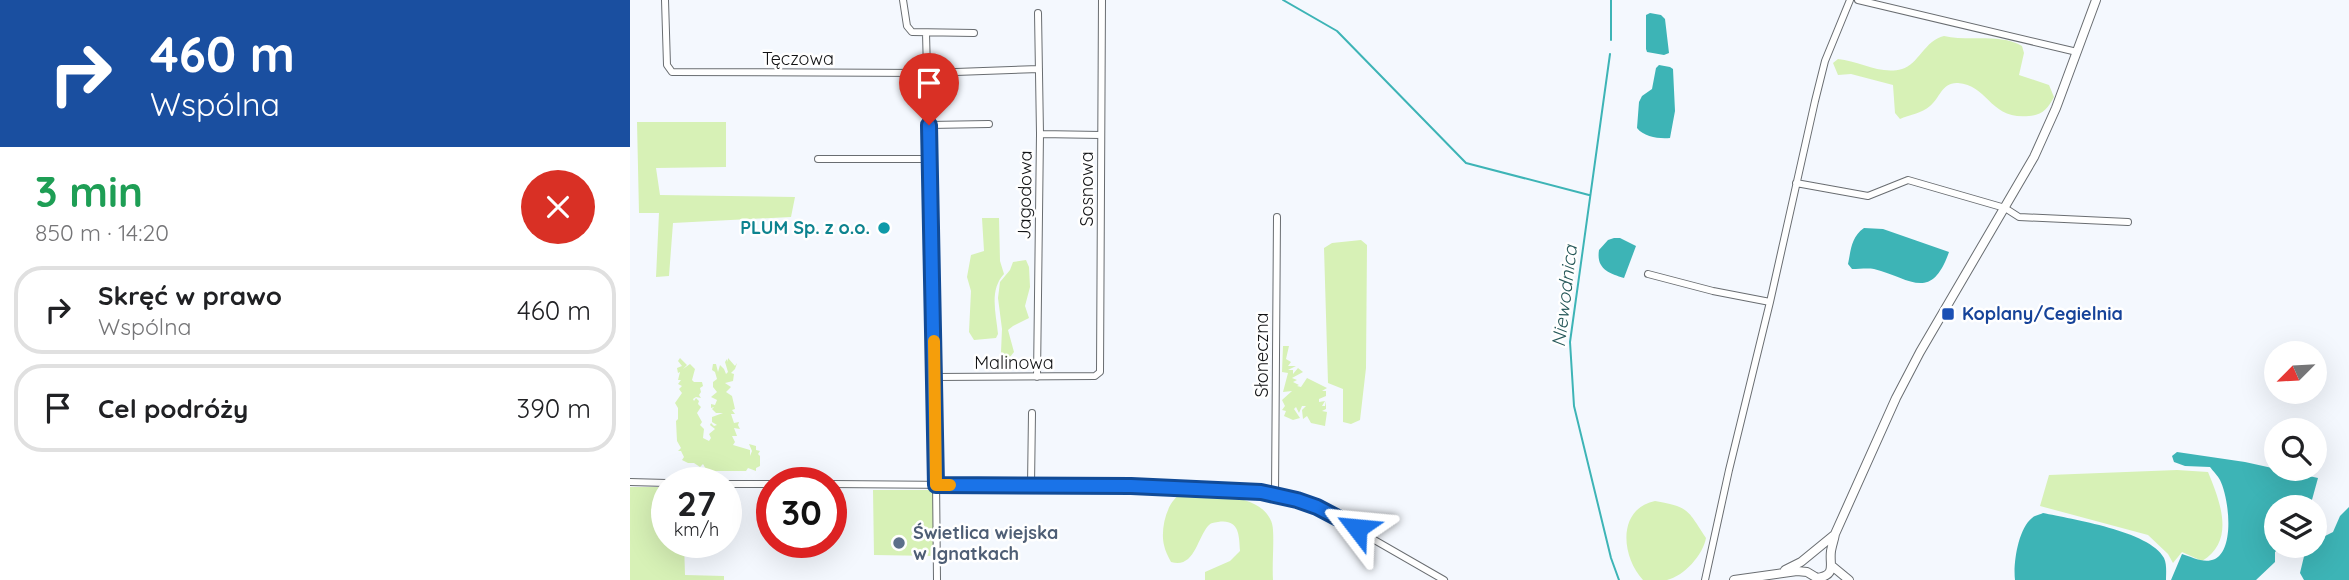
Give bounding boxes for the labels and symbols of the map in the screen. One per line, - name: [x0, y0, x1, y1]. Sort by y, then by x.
- street label: Tęczowa: [762, 47, 834, 70]
- pin: [899, 53, 959, 125]
- street label: Jagodowa: [1012, 150, 1037, 240]
- street label: Sosnowa: [1075, 151, 1098, 227]
- place label: PLUM Sp. z o.o.: [740, 216, 870, 239]
- marker: PLUM Sp. z o.o.: [876, 220, 892, 236]
- water label: Niewodnica: [1546, 242, 1582, 348]
- place label: Koplany/Cegielnia: [1962, 302, 2123, 325]
- marker: Koplany/Cegielnia: [1940, 306, 1956, 322]
- street label: Słoneczna: [1250, 313, 1273, 397]
- north arrow: [2264, 341, 2328, 404]
- street label: Malinowa: [974, 351, 1054, 374]
- speed limit sign: 30: [756, 467, 847, 558]
- position arrow: [1320, 491, 1394, 565]
- place label: Świetlica wiejska w Ignatkach: [913, 521, 1058, 565]
- marker: Świetlica wiejska w Ignatkach: [891, 535, 907, 551]

